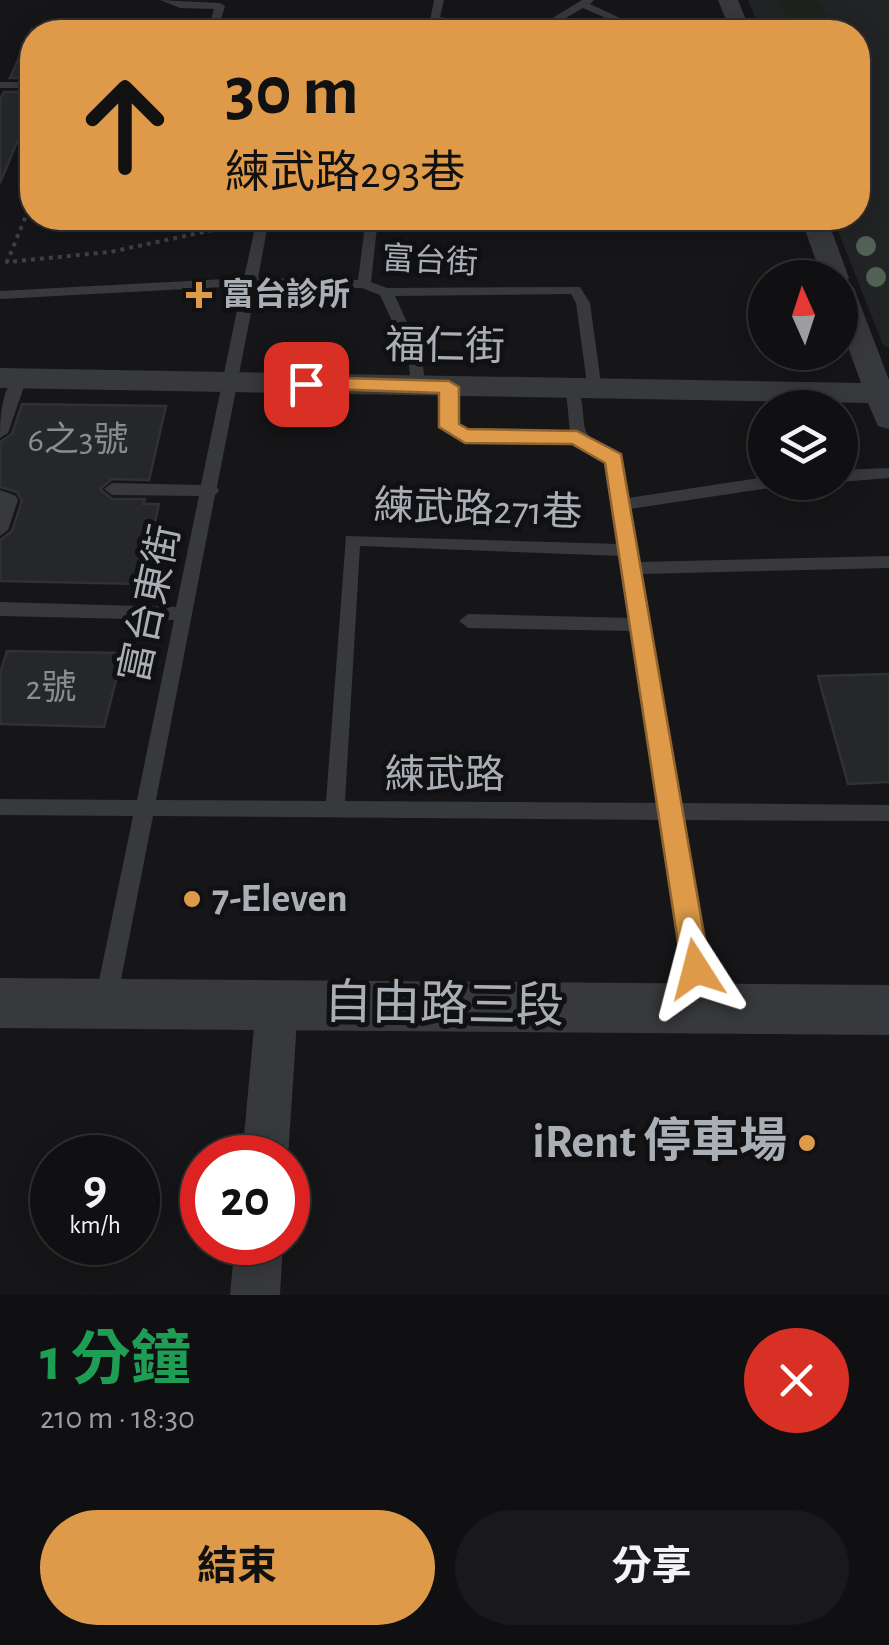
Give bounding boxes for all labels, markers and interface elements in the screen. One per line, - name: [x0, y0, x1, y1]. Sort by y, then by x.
- text: 30 m: [225, 57, 359, 127]
- icon: ahead: [60, 60, 190, 190]
- text: 練武路293巷: [225, 151, 465, 196]
- street label: 富台街: [381, 241, 479, 279]
- north arrow: [748, 260, 858, 370]
- map controls: [748, 260, 858, 500]
- place label: 富台診所: [222, 277, 350, 311]
- marker: 富台診所: [186, 282, 212, 308]
- street label: 福仁街: [385, 324, 505, 368]
- pin: [264, 342, 349, 427]
- icon: arrive: [279, 357, 334, 412]
- button: layers: [748, 390, 858, 500]
- house number: 6之3號: [28, 421, 128, 458]
- street label: 練武路271巷: [373, 484, 583, 534]
- street label: 富台東街: [112, 521, 187, 686]
- house number: 2號: [26, 669, 76, 706]
- street label: 練武路: [385, 754, 505, 796]
- place label: 7-Eleven: [212, 879, 348, 919]
- marker: 7-Eleven: [181, 888, 203, 910]
- position arrow: [644, 917, 748, 1021]
- street label: 自由路三段: [324, 977, 564, 1032]
- place label: iRent 停車場: [532, 1115, 787, 1167]
- marker: iRent 停車場: [796, 1132, 818, 1154]
- speed limit sign: 20: [180, 1135, 310, 1265]
- text: 9: [83, 1163, 107, 1213]
- text: km/h: [69, 1213, 121, 1238]
- button: close: [744, 1328, 849, 1433]
- text: 1 分鐘: [40, 1331, 191, 1391]
- text: 210 m · 18:30: [40, 1402, 195, 1434]
- button: 結束: [40, 1510, 435, 1625]
- button: 分享: [455, 1510, 849, 1625]

